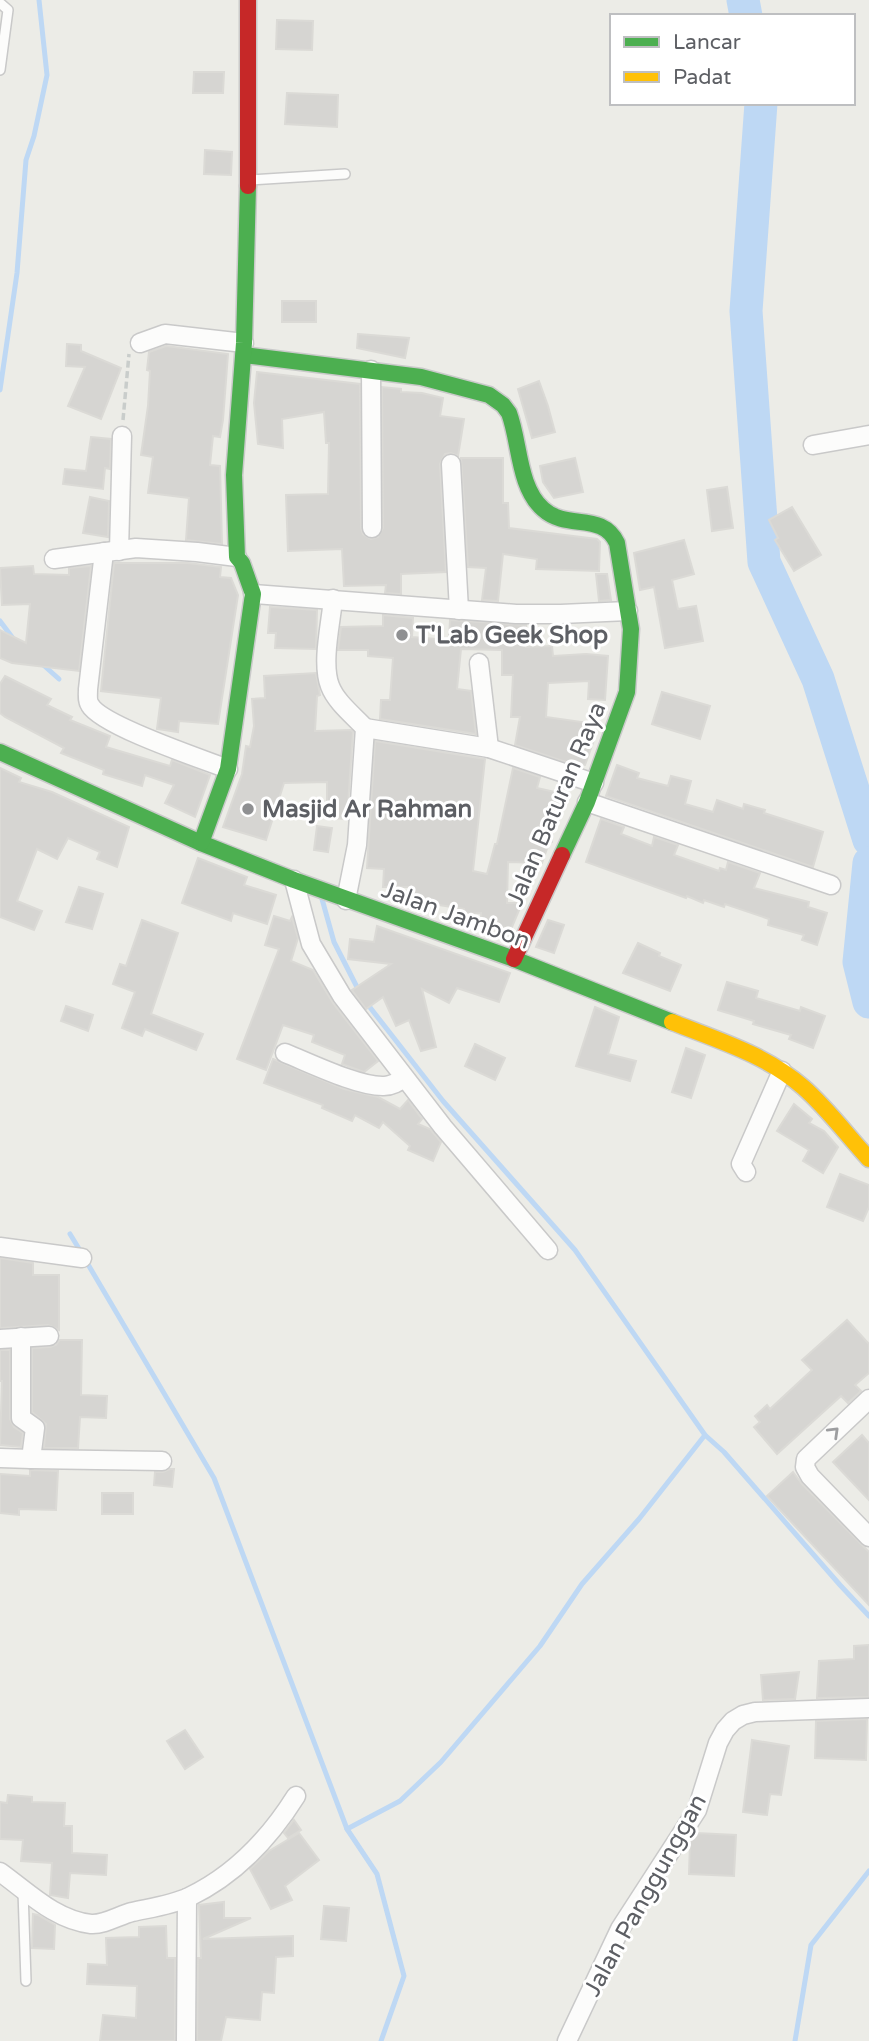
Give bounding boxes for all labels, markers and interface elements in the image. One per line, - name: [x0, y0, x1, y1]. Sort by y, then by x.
- legend: [610, 14, 855, 105]
- text: Lancar: [673, 30, 741, 55]
- text: Padat: [673, 65, 731, 90]
- place label: T'Lab Geek Shop: [415, 621, 608, 650]
- marker: T'Lab Geek Shop: [394, 627, 410, 643]
- street label: Jalan Baturan Raya: [500, 698, 613, 911]
- place label: Masjid Ar Rahman: [262, 795, 472, 824]
- marker: Masjid Ar Rahman: [240, 801, 256, 817]
- street label: Jalan Jambon: [378, 875, 534, 956]
- one-way arrow: [826, 1427, 839, 1440]
- street label: Jalan Panggunggan: [578, 1789, 713, 2001]

